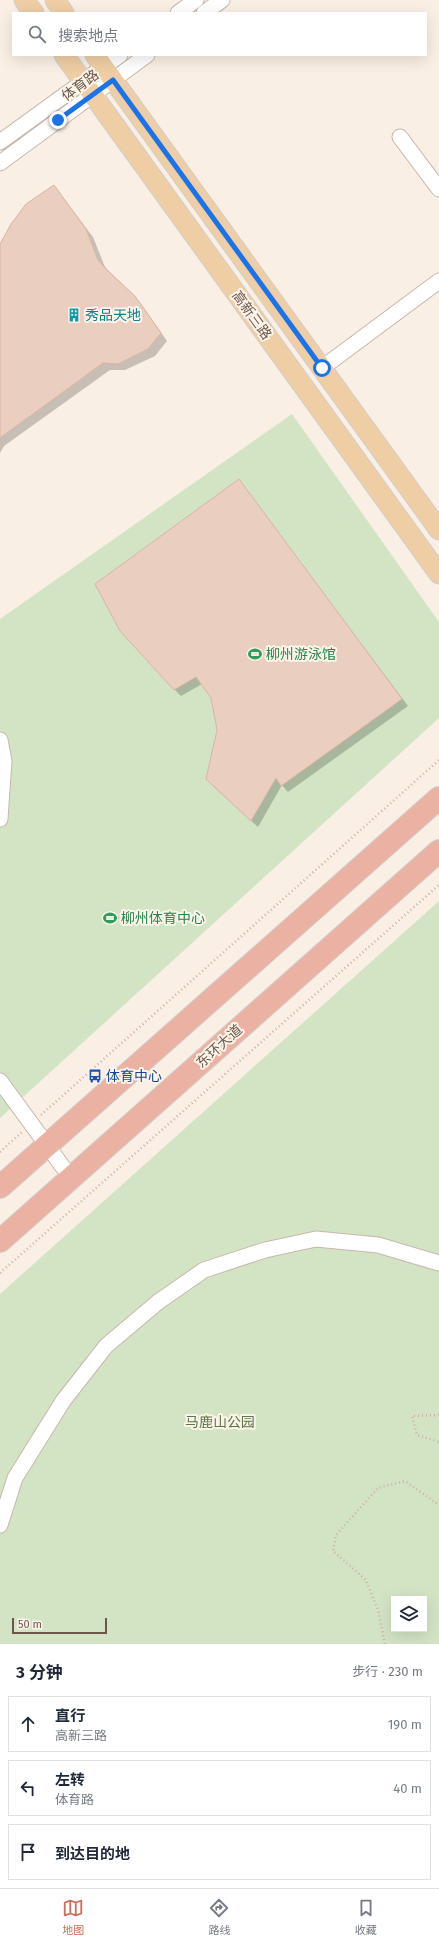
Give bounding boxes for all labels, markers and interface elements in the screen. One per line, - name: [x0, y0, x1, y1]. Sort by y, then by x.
- search box: [12, 12, 427, 56]
- icon: search: [26, 23, 48, 45]
- text: 搜索地点: [58, 27, 118, 45]
- street label: 体育路: [58, 66, 102, 105]
- route end: [49, 111, 67, 129]
- street label: 高新三路: [228, 288, 275, 343]
- building icon: 秀品天地: [66, 307, 82, 323]
- place label: 秀品天地: [85, 307, 141, 324]
- route start: [313, 359, 331, 377]
- sports icon: 柳州游泳馆: [247, 646, 263, 662]
- place label: 柳州游泳馆: [266, 646, 336, 663]
- sports icon: 柳州体育中心: [102, 910, 118, 926]
- place label: 柳州体育中心: [121, 910, 205, 927]
- street label: 东环大道: [193, 1021, 246, 1071]
- bus stop icon: 体育中心: [87, 1068, 103, 1084]
- place label: 体育中心: [106, 1068, 162, 1085]
- park label: 马鹿山公园: [185, 1414, 255, 1431]
- map controls: [391, 1596, 427, 1632]
- button: layers: [391, 1596, 427, 1632]
- scale bar: [12, 1616, 107, 1635]
- text: 50 m: [18, 1618, 42, 1631]
- text: 3 分钟: [16, 1662, 63, 1683]
- text: 步行 · 230 m: [352, 1664, 423, 1679]
- text: 直行: [55, 1707, 85, 1725]
- icon: ahead: [17, 1713, 39, 1735]
- text: 190 m: [388, 1717, 422, 1732]
- text: 高新三路: [55, 1728, 107, 1743]
- text: 左转: [55, 1771, 85, 1789]
- icon: left: [17, 1777, 39, 1799]
- text: 40 m: [393, 1781, 422, 1796]
- text: 体育路: [55, 1792, 94, 1807]
- icon: arrive: [17, 1841, 39, 1863]
- text: 到达目的地: [55, 1845, 130, 1863]
- tab: 地图: [62, 1897, 84, 1937]
- tab: 路线: [208, 1897, 230, 1937]
- tab: 收藏: [355, 1897, 377, 1937]

